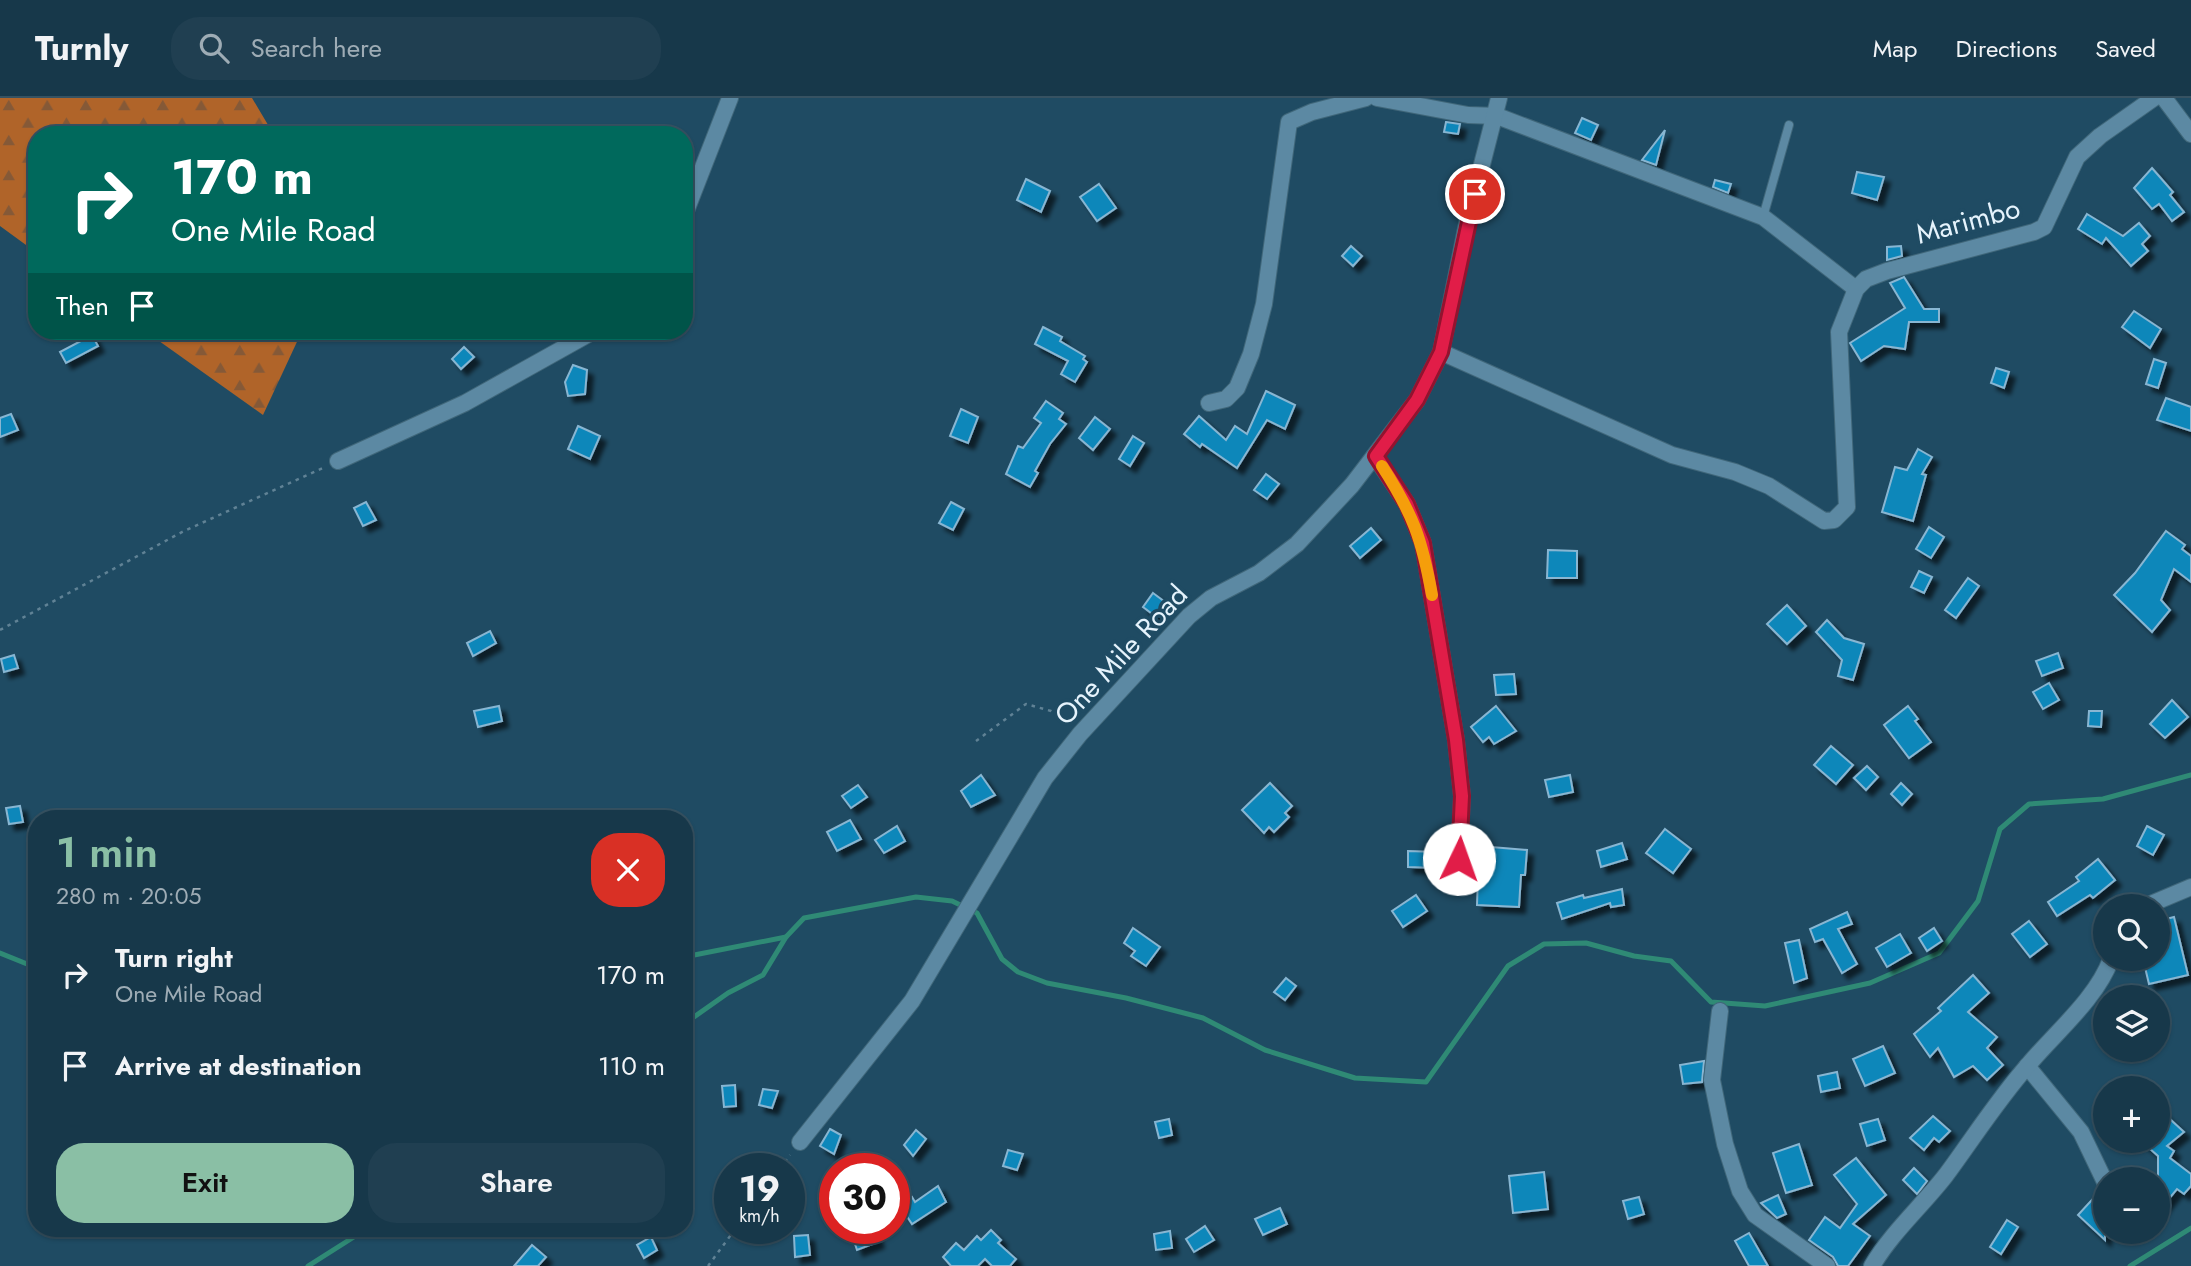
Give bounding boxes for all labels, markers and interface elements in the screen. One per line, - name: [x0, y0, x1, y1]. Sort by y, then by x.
- search box: [171, 17, 661, 80]
- text: Turnly: [35, 25, 129, 72]
- icon: search: [195, 29, 233, 67]
- text: Search here: [251, 29, 382, 67]
- text: Map: [1873, 31, 1918, 66]
- text: Directions: [1956, 31, 2057, 66]
- text: Saved: [2095, 31, 2156, 66]
- text: 170 m: [171, 142, 313, 212]
- icon: right: [56, 154, 147, 245]
- pin: [1445, 164, 1505, 224]
- icon: arrive: [1456, 175, 1494, 213]
- street label: Marimbo: [1911, 187, 2025, 255]
- text: One Mile Road: [171, 207, 376, 253]
- text: Then: [56, 287, 109, 325]
- icon: arrive: [123, 287, 161, 325]
- street label: One Mile Road: [1045, 575, 1197, 735]
- text: 1 min: [56, 822, 158, 883]
- position arrow: [1422, 822, 1496, 896]
- button: close: [591, 833, 665, 907]
- text: 280 m · 20:05: [56, 879, 202, 913]
- map controls: [2093, 894, 2170, 1244]
- button: search: [2093, 894, 2170, 971]
- text: Turn right: [115, 939, 233, 977]
- icon: right: [56, 956, 94, 994]
- text: 170 m: [596, 956, 665, 994]
- text: One Mile Road: [115, 977, 262, 1011]
- button: layers: [2093, 985, 2170, 1062]
- icon: arrive: [56, 1047, 94, 1085]
- text: Arrive at destination: [115, 1047, 362, 1085]
- text: 110 m: [598, 1047, 665, 1085]
- button: +: [2093, 1076, 2170, 1153]
- button: Exit: [56, 1143, 354, 1223]
- button: Share: [368, 1143, 665, 1223]
- speed limit sign: 30: [819, 1153, 910, 1244]
- text: 19: [739, 1164, 780, 1214]
- button: −: [2093, 1167, 2170, 1244]
- text: km/h: [739, 1203, 780, 1229]

